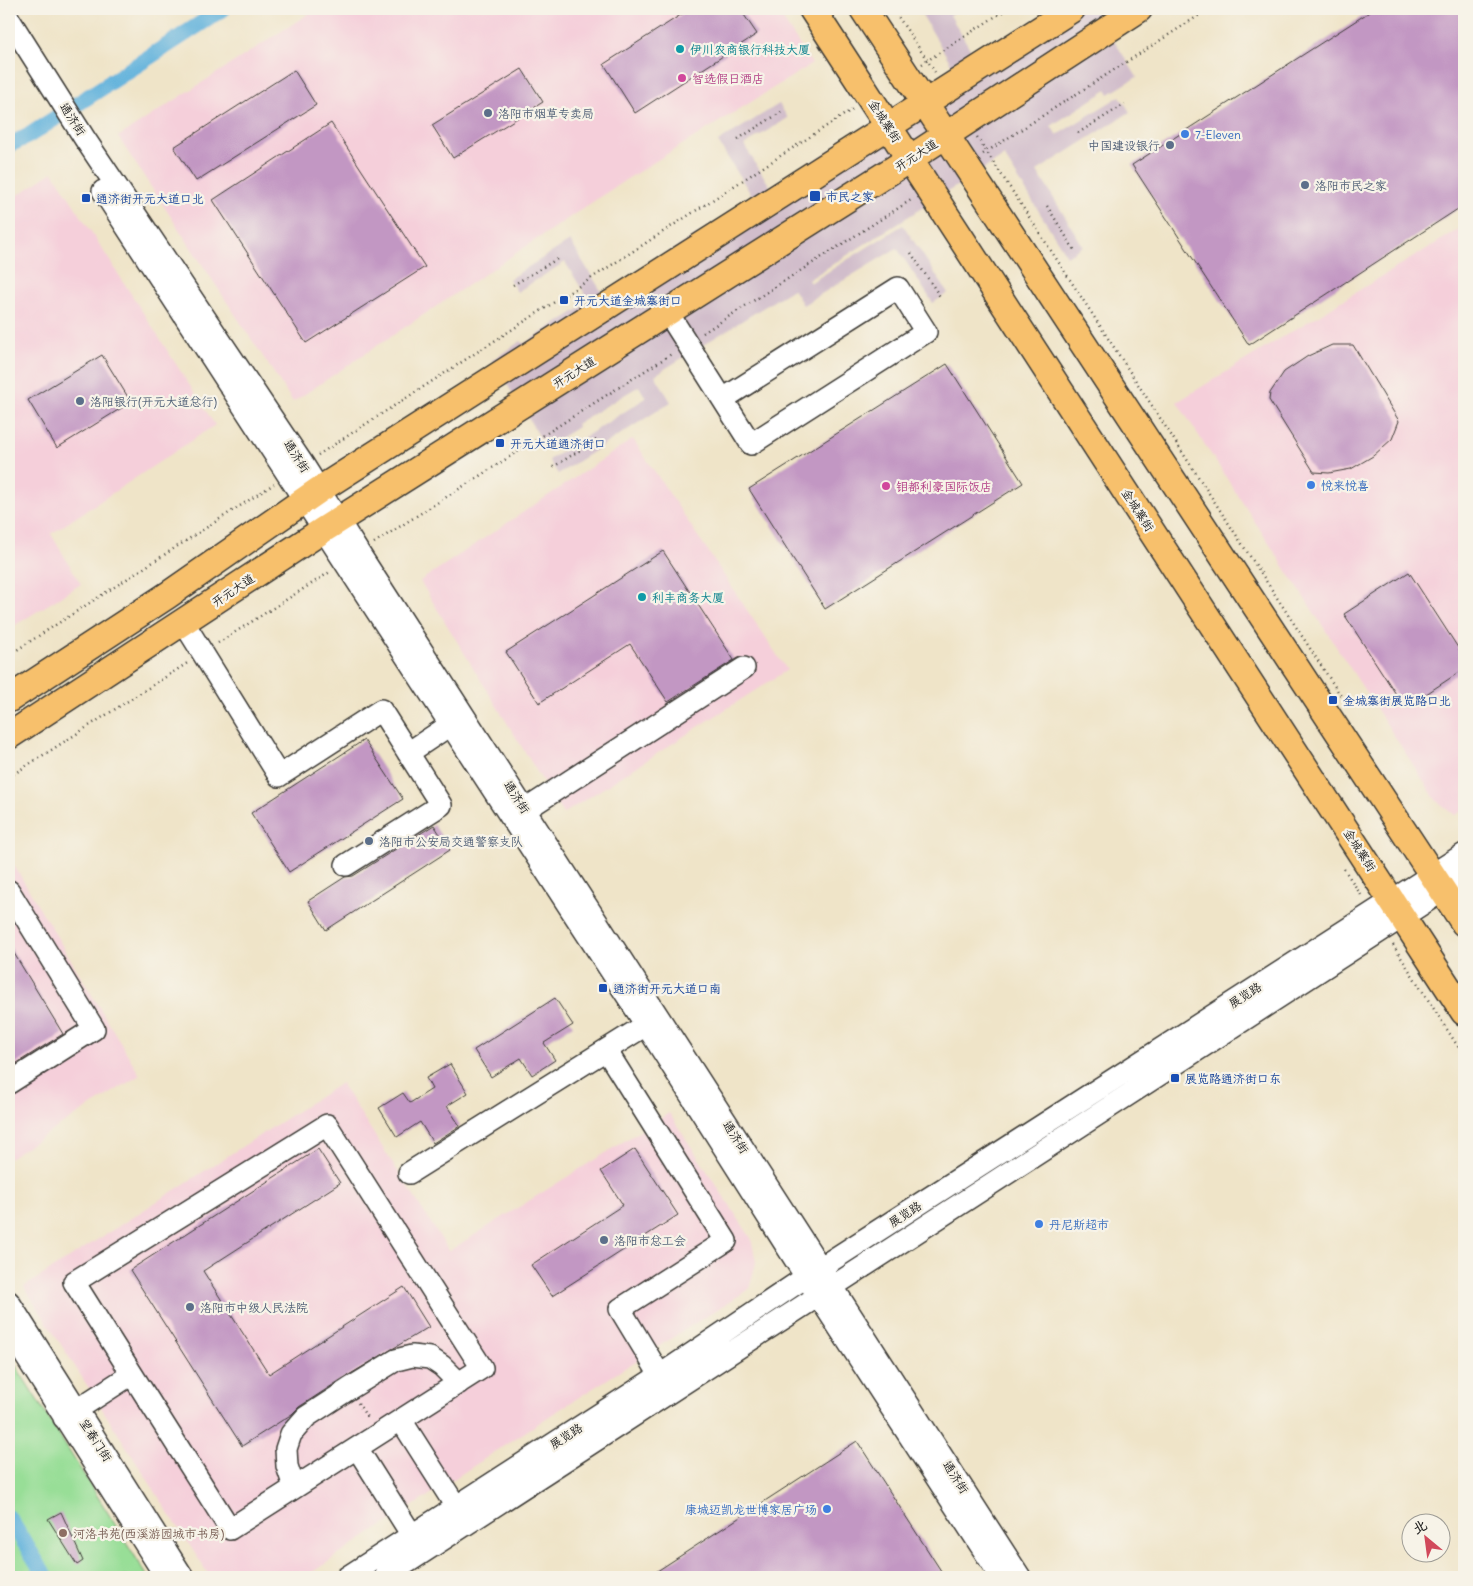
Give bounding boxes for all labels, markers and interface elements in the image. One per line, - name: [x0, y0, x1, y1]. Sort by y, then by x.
- place label: 伊川农商银行科技大厦: [690, 42, 810, 57]
- marker: 伊川农商银行科技大厦: [674, 43, 686, 55]
- place label: 智选假日酒店: [692, 71, 764, 86]
- marker: 智选假日酒店: [676, 72, 688, 84]
- street label: 金城寨街: [866, 97, 904, 145]
- street label: 通济街: [57, 100, 89, 138]
- place label: 洛阳市烟草专卖局: [498, 106, 594, 121]
- marker: 洛阳市烟草专卖局: [482, 107, 494, 119]
- place label: 7-Eleven: [1195, 127, 1241, 142]
- marker: 7-Eleven: [1179, 128, 1191, 140]
- street label: 开元大道: [892, 136, 940, 174]
- place label: 中国建设银行: [1088, 138, 1160, 153]
- marker: 中国建设银行: [1164, 139, 1176, 151]
- place label: 洛阳市民之家: [1315, 178, 1387, 193]
- marker: 洛阳市民之家: [1299, 179, 1311, 191]
- marker: 市民之家: [808, 189, 822, 203]
- place label: 市民之家: [826, 189, 874, 204]
- place label: 通济街开元大道口北: [96, 191, 204, 206]
- marker: 通济街开元大道口北: [80, 192, 92, 204]
- place label: 开元大道金城寨街口: [574, 293, 682, 308]
- marker: 开元大道金城寨街口: [558, 294, 570, 306]
- street label: 开元大道: [550, 353, 598, 391]
- place label: 洛阳银行(开元大道总行): [90, 394, 218, 409]
- marker: 洛阳银行(开元大道总行): [74, 395, 86, 407]
- place label: 开元大道通济街口: [510, 436, 606, 451]
- street label: 通济街: [281, 437, 313, 475]
- marker: 开元大道通济街口: [494, 437, 506, 449]
- place label: 悦来悦喜: [1321, 478, 1369, 493]
- place label: 钼都利豪国际饭店: [896, 479, 992, 494]
- marker: 悦来悦喜: [1305, 479, 1317, 491]
- marker: 钼都利豪国际饭店: [880, 480, 892, 492]
- street label: 金城寨街: [1119, 486, 1157, 534]
- street label: 开元大道: [209, 570, 257, 610]
- place label: 利丰商务大厦: [652, 590, 724, 605]
- marker: 利丰商务大厦: [636, 591, 648, 603]
- place label: 金城寨街展览路口北: [1343, 693, 1451, 708]
- marker: 金城寨街展览路口北: [1327, 694, 1339, 706]
- street label: 通济街: [501, 778, 533, 816]
- street label: 金城寨街: [1341, 826, 1379, 874]
- place label: 洛阳市公安局交通警察支队: [379, 834, 523, 849]
- marker: 洛阳市公安局交通警察支队: [363, 835, 375, 847]
- street label: 展览路: [1226, 979, 1264, 1011]
- place label: 通济街开元大道口南: [613, 981, 721, 996]
- marker: 通济街开元大道口南: [597, 982, 609, 994]
- place label: 展览路通济街口东: [1185, 1071, 1281, 1086]
- marker: 展览路通济街口东: [1169, 1072, 1181, 1084]
- street label: 通济街: [720, 1118, 752, 1156]
- street label: 展览路: [886, 1198, 924, 1230]
- place label: 丹尼斯超市: [1049, 1217, 1109, 1232]
- marker: 丹尼斯超市: [1033, 1218, 1045, 1230]
- place label: 洛阳市总工会: [614, 1233, 686, 1248]
- marker: 洛阳市总工会: [598, 1234, 610, 1246]
- place label: 洛阳市中级人民法院: [200, 1300, 308, 1315]
- marker: 洛阳市中级人民法院: [184, 1301, 196, 1313]
- street label: 望春门街: [77, 1416, 115, 1464]
- street label: 展览路: [547, 1420, 585, 1452]
- street label: 通济街: [940, 1458, 972, 1496]
- place label: 康城迈凯龙世博家居广场: [685, 1502, 817, 1517]
- marker: 康城迈凯龙世博家居广场: [821, 1503, 833, 1515]
- north arrow: [1400, 1514, 1450, 1564]
- text: 北: [1409, 1515, 1430, 1538]
- place label: 河洛书苑(西溪游园城市书房): [73, 1526, 225, 1541]
- marker: 河洛书苑(西溪游园城市书房): [57, 1527, 69, 1539]

